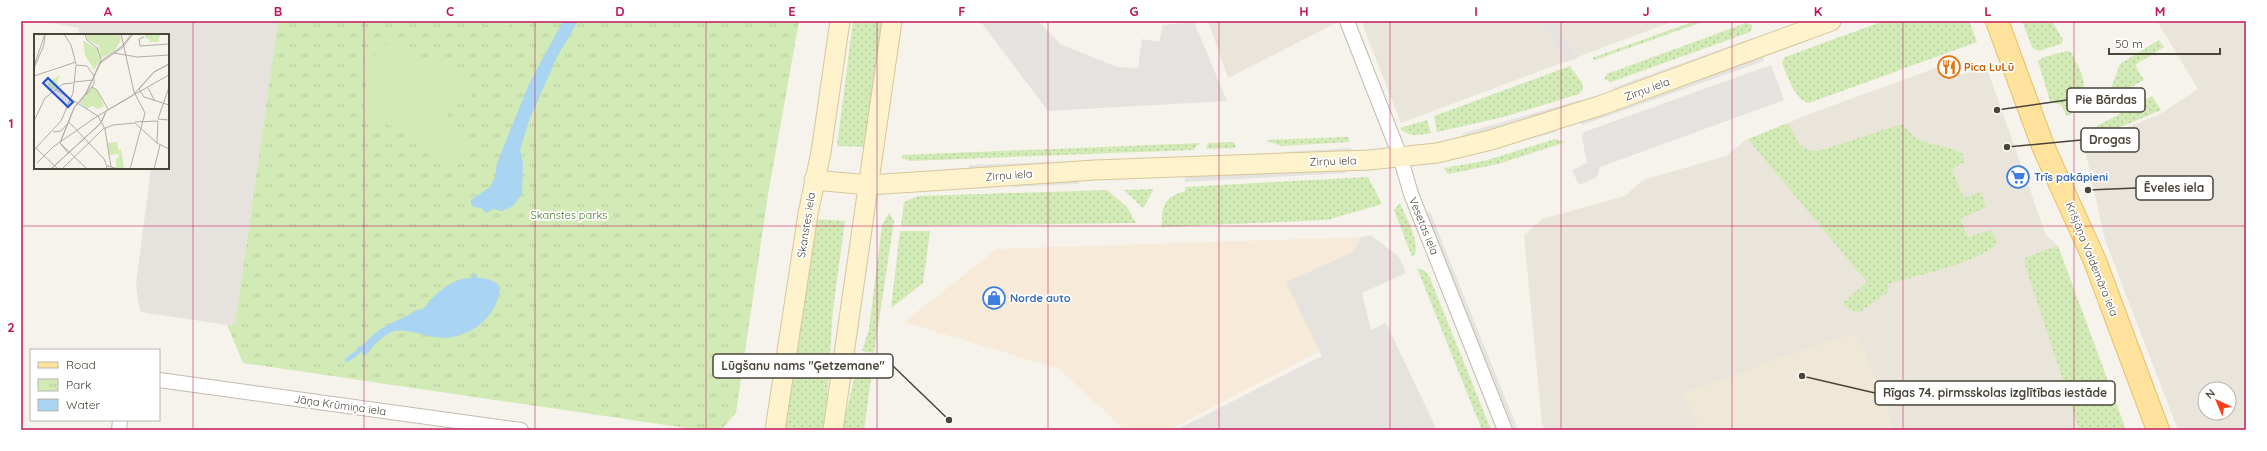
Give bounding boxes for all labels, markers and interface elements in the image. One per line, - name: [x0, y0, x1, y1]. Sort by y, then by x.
- text: A: [104, 3, 113, 19]
- text: B: [274, 3, 282, 19]
- text: C: [446, 3, 454, 19]
- text: D: [615, 3, 625, 19]
- text: E: [788, 3, 796, 19]
- text: F: [958, 3, 966, 19]
- text: G: [1129, 3, 1139, 19]
- text: H: [1299, 3, 1309, 19]
- text: I: [1474, 3, 1478, 19]
- text: J: [1642, 3, 1650, 19]
- text: K: [1814, 3, 1823, 19]
- text: L: [1984, 3, 1992, 19]
- text: M: [2155, 3, 2165, 19]
- scale bar: [2109, 30, 2220, 56]
- inset map: [34, 34, 169, 169]
- text: 50 m: [2115, 36, 2143, 51]
- restaurant icon: Pica LuLū: [1936, 54, 1962, 80]
- place label: Pica LuLū: [1964, 60, 2014, 74]
- street label: Zirņu iela: [1622, 74, 1672, 104]
- callout: Pie Bārdas: [2067, 88, 2145, 112]
- text: Pie Bārdas: [2075, 92, 2137, 107]
- text: 1: [8, 115, 14, 131]
- callout: Drogas: [2081, 128, 2139, 152]
- text: Drogas: [2089, 132, 2131, 147]
- street label: Zirņu iela: [1309, 153, 1357, 169]
- supermarket icon: Trīs pakāpieni: [2005, 164, 2031, 190]
- street label: Zirņu iela: [985, 166, 1033, 184]
- place label: Trīs pakāpieni: [2034, 170, 2108, 184]
- callout: Ēveles iela: [2136, 176, 2213, 200]
- text: Ēveles iela: [2144, 180, 2204, 195]
- street label: Skanstes iela: [794, 191, 818, 259]
- street label: Vesetas iela: [1406, 195, 1442, 257]
- street label: Krišjāņa Valdemāra iela: [2063, 200, 2121, 318]
- park label: Skanstes parks: [531, 208, 607, 222]
- shop icon: Norde auto: [981, 285, 1007, 311]
- place label: Norde auto: [1010, 291, 1071, 305]
- text: 2: [7, 319, 15, 335]
- legend: [30, 349, 160, 421]
- callout: Lūgšanu nams "Ģetzemane": [713, 354, 893, 378]
- text: Road: [66, 357, 96, 372]
- text: Lūgšanu nams "Ģetzemane": [721, 358, 885, 373]
- text: Park: [66, 377, 91, 392]
- callout: Rīgas 74. pirmsskolas izglītības iestāde: [1875, 381, 2115, 405]
- north arrow: [2197, 381, 2237, 421]
- text: Rīgas 74. pirmsskolas izglītības iestāde: [1883, 385, 2107, 400]
- text: N: [2202, 386, 2218, 402]
- street label: Jāņa Krūmiņa iela: [293, 392, 387, 418]
- text: Water: [66, 397, 101, 412]

